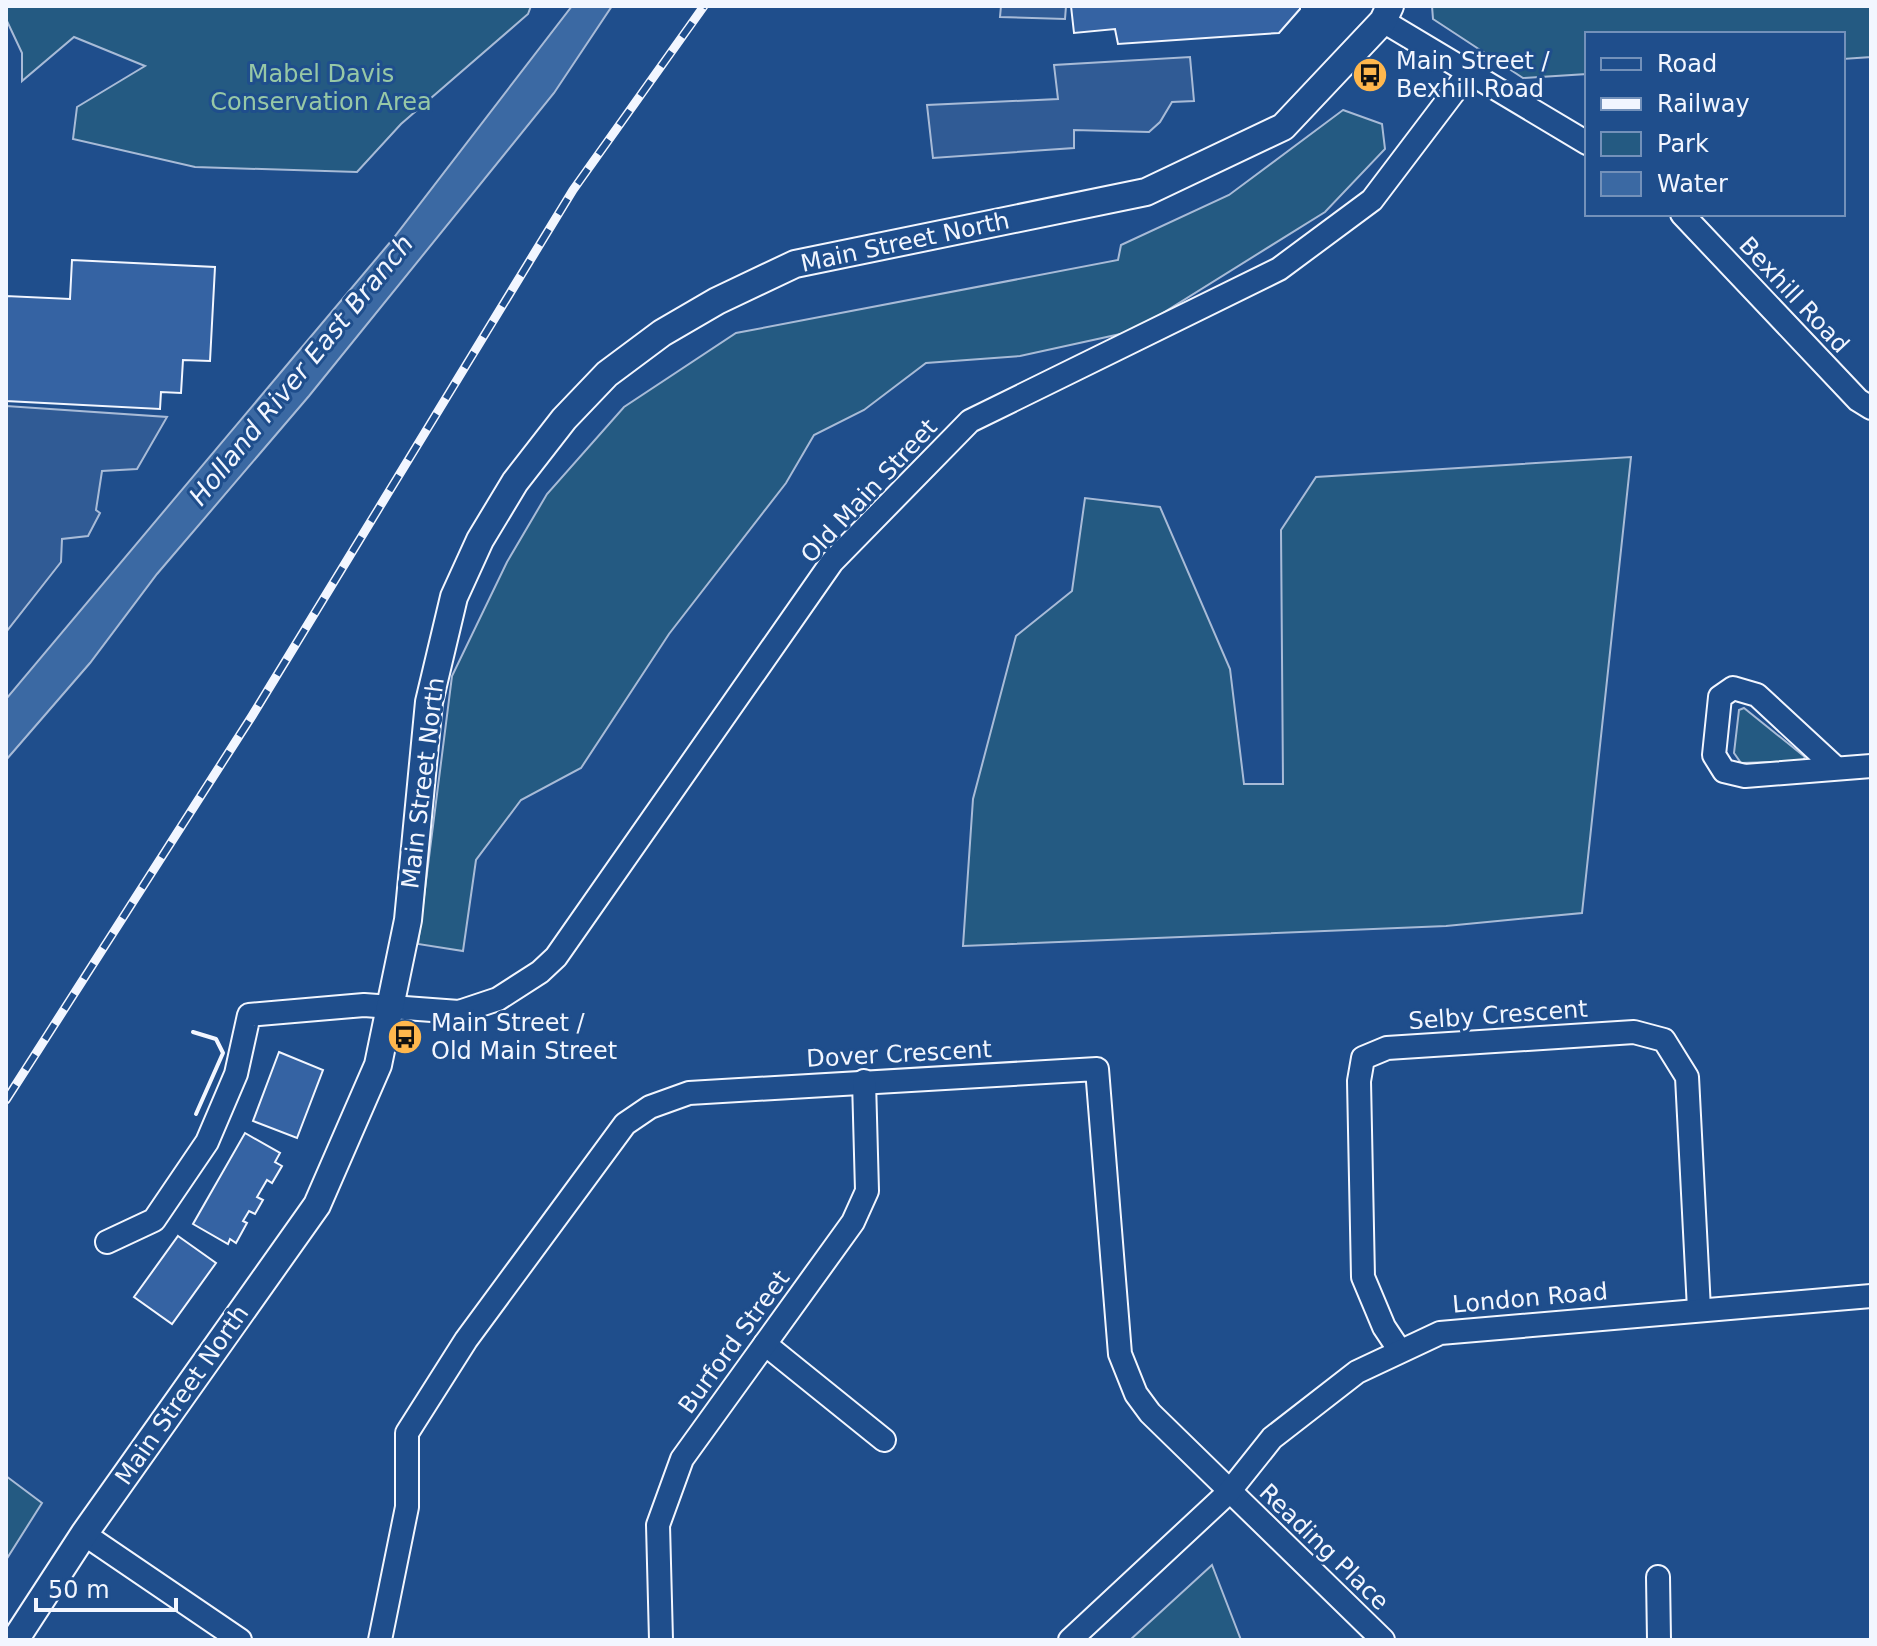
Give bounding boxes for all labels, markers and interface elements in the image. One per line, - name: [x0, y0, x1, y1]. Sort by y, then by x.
- legend: [1585, 32, 1845, 216]
- place label: Main Street / Bexhill Road: [1396, 47, 1550, 103]
- text: Road: [1657, 50, 1717, 78]
- bus stop icon: Main Street / Bexhill Road: [1351, 56, 1389, 94]
- park label: Mabel Davis Conservation Area: [210, 60, 432, 116]
- text: Railway: [1657, 90, 1750, 118]
- text: Park: [1657, 130, 1709, 158]
- text: Water: [1657, 170, 1728, 198]
- street label: Main Street North: [798, 206, 1012, 278]
- water label: Holland River East Branch: [183, 229, 419, 511]
- street label: Bexhill Road: [1733, 231, 1855, 359]
- street label: Old Main Street: [795, 413, 943, 569]
- street label: Main Street North: [396, 676, 450, 890]
- street label: Selby Crescent: [1407, 995, 1589, 1035]
- place label: Main Street / Old Main Street: [431, 1009, 617, 1065]
- bus stop icon: Main Street / Old Main Street: [386, 1018, 424, 1056]
- street label: Dover Crescent: [806, 1035, 992, 1073]
- street label: Burford Street: [673, 1265, 795, 1419]
- street label: London Road: [1451, 1277, 1609, 1319]
- street label: Main Street North: [110, 1300, 254, 1490]
- street label: Reading Place: [1254, 1478, 1394, 1616]
- scale bar: [36, 1562, 176, 1612]
- text: 50 m: [48, 1576, 110, 1604]

